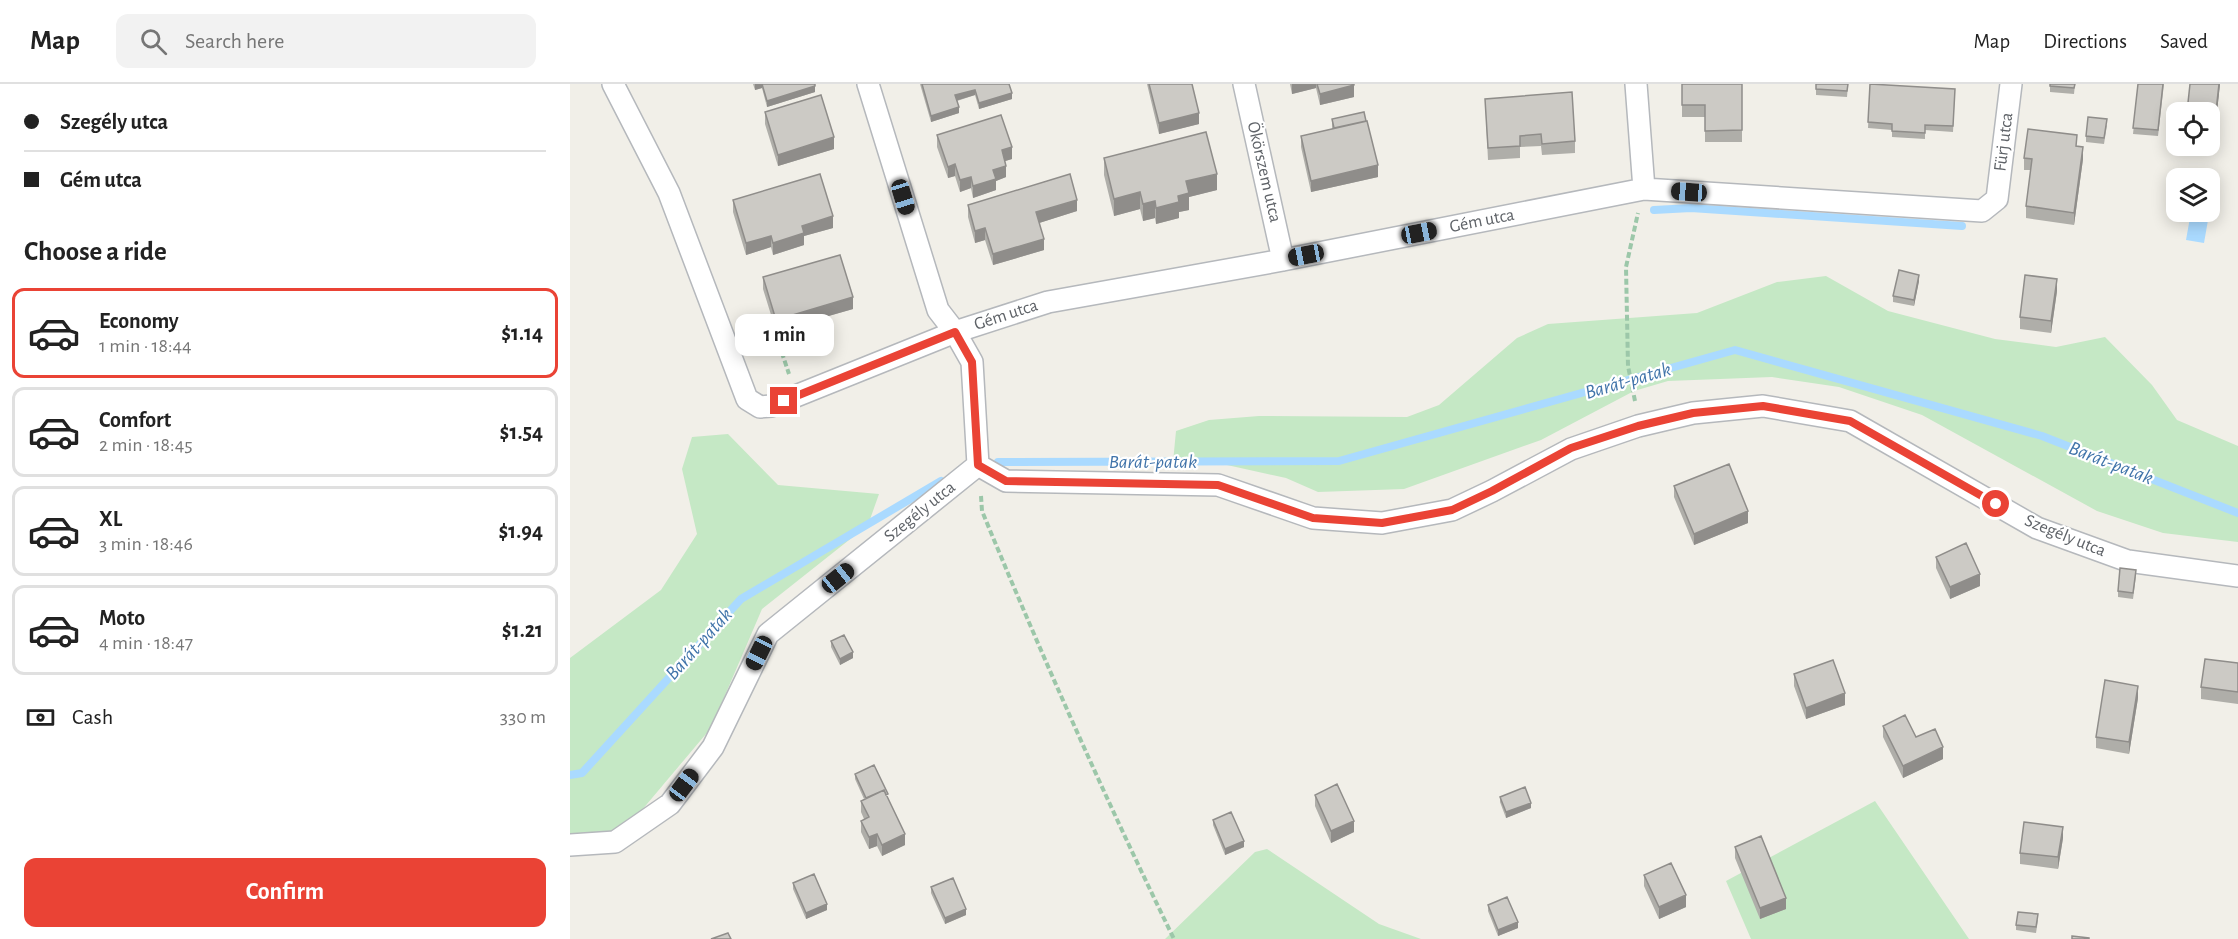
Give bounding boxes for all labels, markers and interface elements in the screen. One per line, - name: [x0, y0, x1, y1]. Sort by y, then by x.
- search box: [116, 14, 536, 68]
- icon: search: [137, 25, 170, 58]
- text: Map: [30, 27, 80, 55]
- text: Search here: [185, 30, 284, 52]
- text: Map: [1974, 31, 2010, 52]
- text: Directions: [2043, 31, 2127, 52]
- text: Saved: [2160, 31, 2208, 52]
- map controls: [2166, 102, 2220, 222]
- button: locate: [2166, 102, 2220, 156]
- text: Szegély utca: [60, 111, 168, 133]
- street label: Fürj utca: [1991, 111, 2017, 173]
- street label: Ökörszem utca: [1244, 119, 1286, 224]
- button: layers: [2166, 168, 2220, 222]
- text: Gém utca: [60, 169, 142, 191]
- car: [889, 177, 917, 217]
- car: [1670, 182, 1708, 202]
- street label: Gém utca: [1448, 206, 1516, 236]
- car: [1400, 221, 1438, 245]
- text: Choose a ride: [24, 238, 167, 265]
- car: [1287, 243, 1325, 267]
- street label: Gém utca: [972, 296, 1040, 334]
- icon: car: [27, 306, 81, 360]
- text: Economy: [99, 310, 179, 332]
- callout: 1 min: [734, 314, 834, 356]
- text: $1.14: [501, 322, 543, 344]
- text: 1 min: [763, 325, 806, 345]
- text: 1 min · 18:44: [99, 336, 192, 356]
- water label: Barát-patak: [1583, 359, 1673, 403]
- route end: [770, 387, 797, 414]
- icon: car: [27, 405, 81, 459]
- text: Comfort: [99, 409, 171, 431]
- text: $1.54: [500, 421, 543, 443]
- text: 2 min · 18:45: [99, 435, 193, 455]
- water label: Barát-patak: [2066, 438, 2156, 488]
- water label: Barát-patak: [1109, 452, 1197, 472]
- street label: Szegély utca: [881, 478, 959, 546]
- route start: [1982, 490, 2009, 517]
- icon: car: [27, 504, 81, 558]
- text: XL: [99, 508, 122, 530]
- street label: Szegély utca: [2022, 512, 2108, 560]
- text: $1.94: [498, 520, 543, 542]
- text: 3 min · 18:46: [99, 534, 193, 554]
- car: [818, 560, 858, 596]
- icon: car: [27, 603, 81, 657]
- water label: Barát-patak: [662, 604, 736, 684]
- text: Moto: [99, 607, 145, 629]
- text: $1.21: [502, 619, 543, 641]
- text: 4 min · 18:47: [99, 633, 193, 653]
- car: [743, 633, 775, 673]
- icon: cash: [24, 701, 57, 734]
- text: Cash: [72, 706, 113, 728]
- text: 330 m: [500, 707, 546, 727]
- car: [666, 765, 702, 805]
- button: Confirm: [24, 858, 546, 927]

